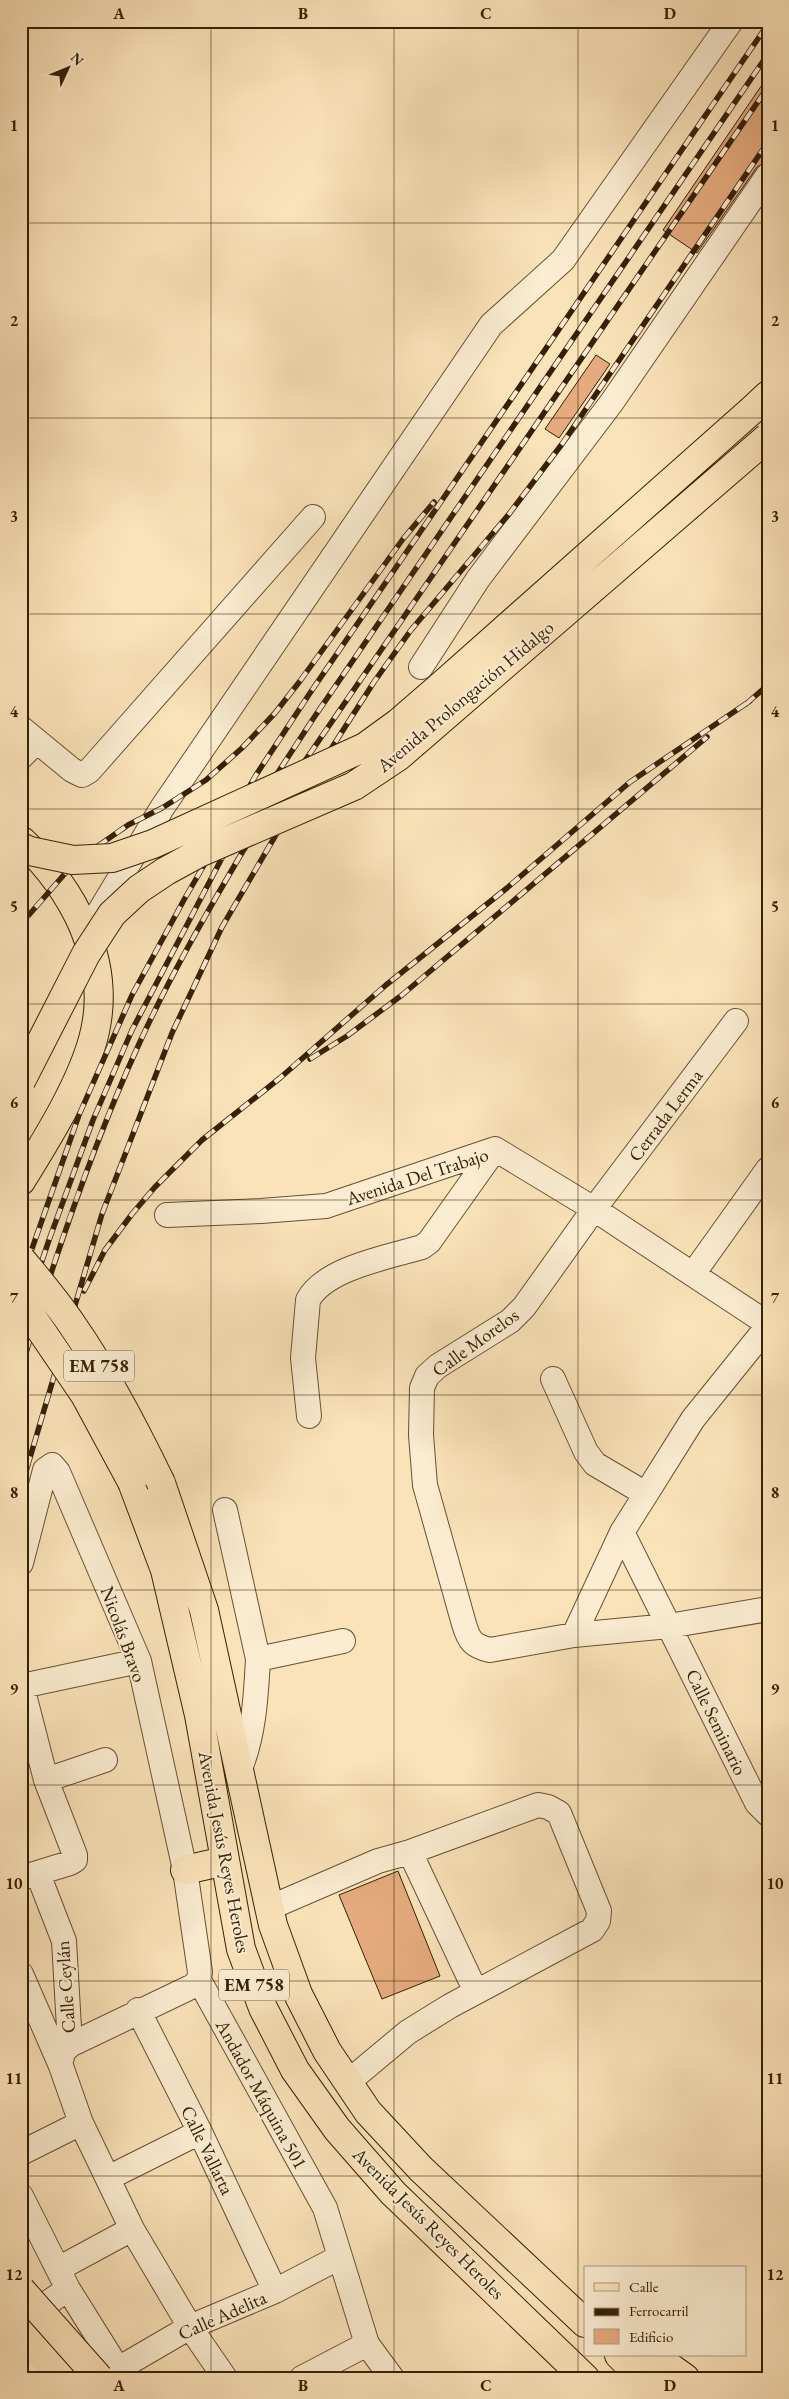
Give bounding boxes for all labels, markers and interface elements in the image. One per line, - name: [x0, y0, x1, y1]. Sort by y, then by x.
- text: A: [112, 3, 125, 24]
- text: B: [298, 3, 308, 24]
- text: C: [480, 3, 492, 24]
- text: D: [664, 3, 676, 24]
- north arrow: [42, 42, 92, 92]
- text: N: [67, 49, 88, 70]
- text: 1: [10, 115, 18, 136]
- text: 1: [771, 115, 779, 136]
- text: 2: [10, 310, 19, 331]
- text: 2: [771, 310, 780, 331]
- text: 3: [10, 506, 18, 527]
- text: 3: [771, 506, 779, 527]
- street label: Avenida Prolongación Hidalgo: [371, 615, 559, 778]
- text: 4: [10, 701, 19, 722]
- text: 4: [771, 701, 780, 722]
- text: 5: [10, 896, 18, 917]
- text: 5: [771, 896, 779, 917]
- street label: Cerrada Lerma: [622, 1064, 709, 1167]
- text: 6: [10, 1092, 19, 1113]
- text: 6: [771, 1092, 780, 1113]
- street label: Avenida Del Trabajo: [342, 1142, 491, 1212]
- text: 7: [10, 1287, 19, 1308]
- text: 7: [771, 1287, 780, 1308]
- street label: Calle Morelos: [427, 1302, 524, 1382]
- road number: EM 758: [64, 1350, 134, 1382]
- text: 8: [10, 1482, 18, 1503]
- text: 8: [771, 1482, 779, 1503]
- street label: Nicolás Bravo: [95, 1583, 152, 1686]
- street label: Calle Seminario: [680, 1665, 753, 1779]
- text: 9: [10, 1678, 19, 1699]
- text: 9: [771, 1678, 780, 1699]
- street label: Avenida Jesús Reyes Heroles: [192, 1748, 256, 1955]
- text: 10: [6, 1873, 23, 1894]
- text: 10: [767, 1873, 784, 1894]
- street label: Calle Ceylán: [50, 1940, 81, 2034]
- road number: EM 758: [219, 1970, 289, 2000]
- street label: Andador Máquina 501: [210, 2014, 313, 2173]
- text: 11: [6, 2068, 22, 2089]
- text: 11: [767, 2068, 783, 2089]
- street label: Calle Vallarta: [175, 2101, 240, 2199]
- street label: Avenida Jesús Reyes Heroles: [347, 2141, 510, 2305]
- text: 12: [6, 2264, 23, 2285]
- text: 12: [767, 2264, 784, 2285]
- legend: [584, 2266, 746, 2356]
- text: Calle: [629, 2277, 659, 2296]
- street label: Calle Adelita: [174, 2285, 271, 2346]
- text: Ferrocarril: [629, 2301, 689, 2320]
- text: Edificio: [629, 2327, 673, 2346]
- text: A: [112, 2375, 125, 2396]
- text: B: [298, 2375, 308, 2396]
- text: C: [480, 2375, 492, 2396]
- text: D: [664, 2375, 676, 2396]

